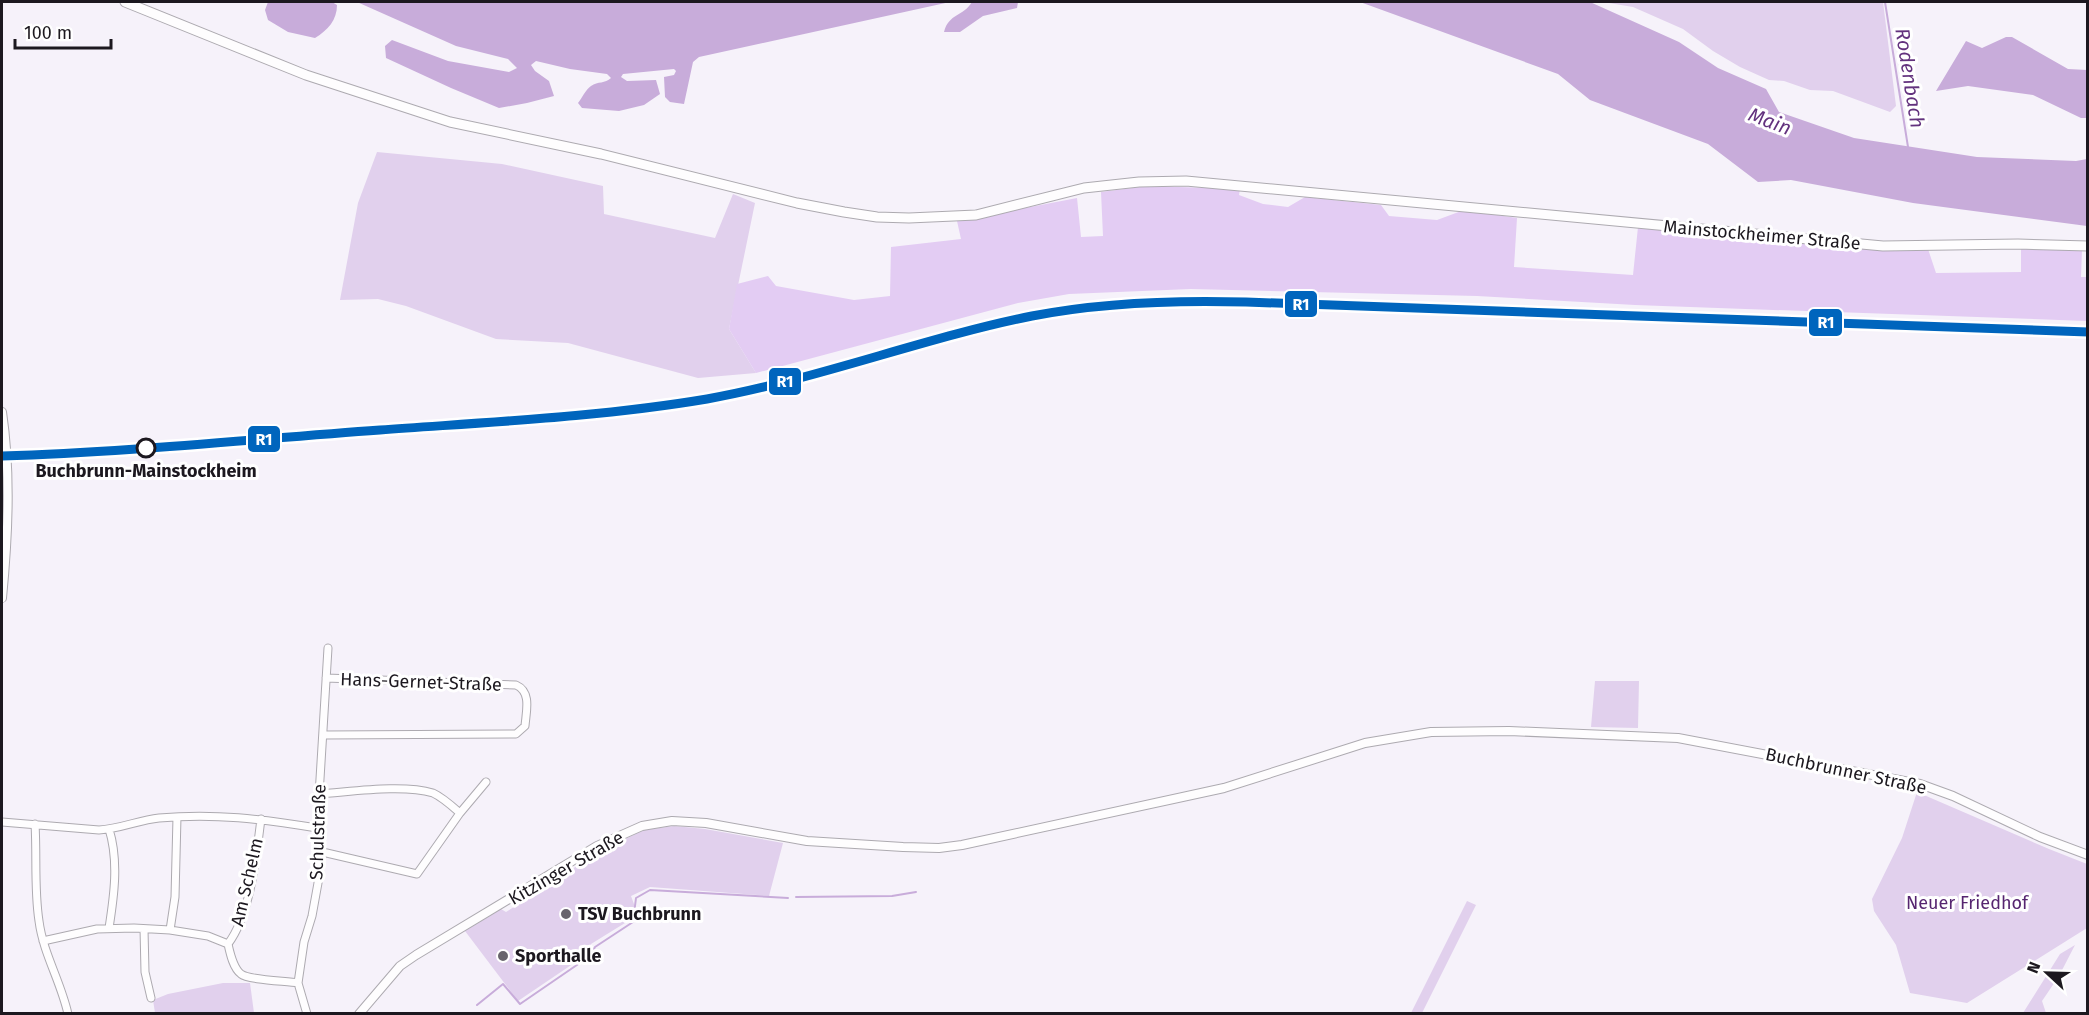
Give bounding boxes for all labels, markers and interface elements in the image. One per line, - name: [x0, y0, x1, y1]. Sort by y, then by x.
- scale bar: [15, 12, 111, 50]
- text: 100 m: [24, 22, 72, 44]
- water label: Rodenbach: [1890, 26, 1930, 130]
- water label: Main: [1745, 102, 1795, 140]
- street label: Mainstockheimer Straße: [1663, 215, 1861, 255]
- line badge: R1: [1284, 290, 1318, 318]
- text: R1: [1292, 295, 1310, 314]
- line badge: R1: [1808, 308, 1843, 337]
- text: R1: [1817, 313, 1835, 332]
- line badge: R1: [768, 367, 802, 396]
- text: R1: [776, 372, 794, 391]
- line badge: R1: [247, 425, 281, 453]
- text: R1: [255, 430, 273, 449]
- marker: Buchbrunn-Mainstockheim: [136, 438, 156, 458]
- place label: Buchbrunn-Mainstockheim: [35, 460, 257, 482]
- street label: Hans-Gernet-Straße: [340, 668, 502, 696]
- street label: Buchbrunner Straße: [1763, 743, 1929, 799]
- street label: Schulstraße: [305, 784, 331, 880]
- street label: Kitzinger Straße: [505, 826, 627, 910]
- street label: Am Schelm: [226, 836, 268, 928]
- park label: Neuer Friedhof: [1906, 892, 2030, 914]
- place label: TSV Buchbrunn: [578, 903, 701, 925]
- marker: TSV Buchbrunn: [559, 907, 573, 921]
- north arrow: [2017, 943, 2077, 1003]
- place label: Sporthalle: [515, 945, 601, 967]
- marker: Sporthalle: [496, 949, 510, 963]
- text: N: [2023, 959, 2044, 976]

